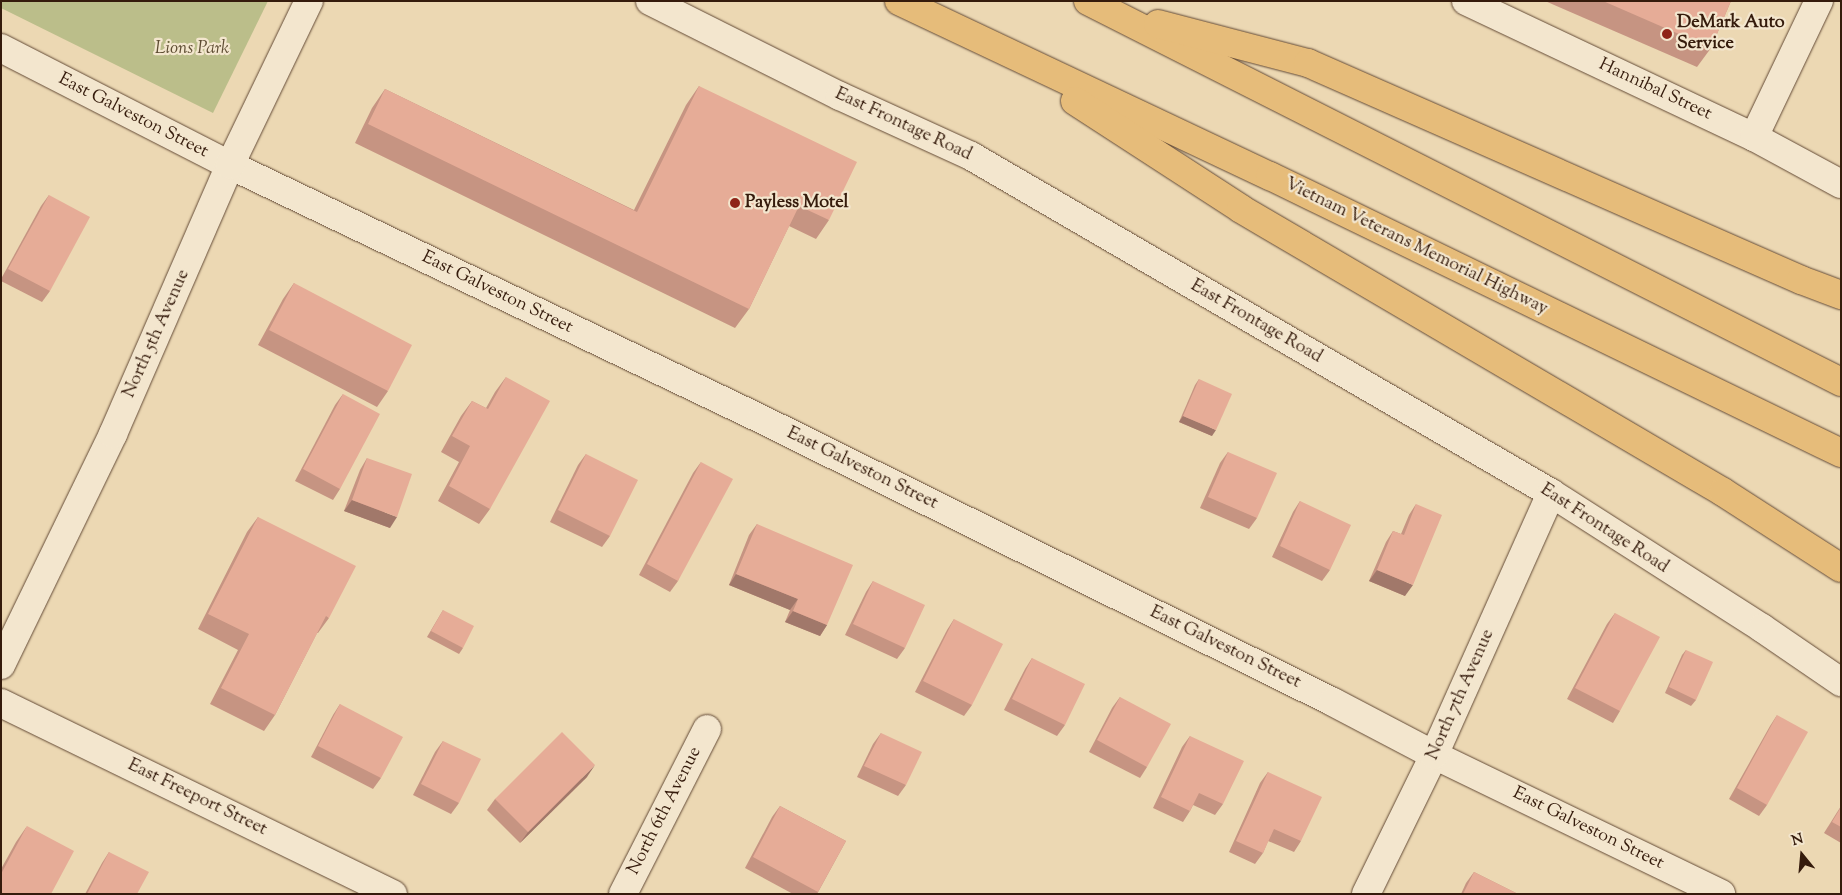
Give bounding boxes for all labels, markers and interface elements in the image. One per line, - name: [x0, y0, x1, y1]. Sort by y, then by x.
- place label: DeMark Auto Service: [1677, 13, 1785, 56]
- marker: DeMark Auto Service: [1661, 28, 1673, 40]
- park label: Lions Park: [155, 38, 229, 60]
- street label: Hannibal Street: [1595, 54, 1715, 126]
- street label: East Galveston Street: [54, 69, 212, 163]
- street label: East Frontage Road: [831, 84, 975, 166]
- street label: Vietnam Veterans Memorial Highway: [1281, 174, 1551, 320]
- place label: Payless Motel: [745, 192, 849, 214]
- marker: Payless Motel: [729, 197, 741, 209]
- street label: East Galveston Street: [418, 247, 576, 339]
- street label: North 5th Avenue: [119, 267, 195, 401]
- street label: East Frontage Road: [1186, 276, 1326, 368]
- street label: East Galveston Street: [783, 423, 941, 515]
- street label: East Frontage Road: [1536, 479, 1672, 579]
- street label: East Galveston Street: [1146, 602, 1304, 694]
- street label: North 7th Avenue: [1422, 626, 1500, 764]
- street label: North 6th Avenue: [623, 743, 707, 879]
- street label: East Freeport Street: [124, 755, 270, 841]
- street label: East Galveston Street: [1509, 783, 1667, 875]
- text: N: [1789, 829, 1806, 852]
- north arrow: [1777, 830, 1827, 880]

